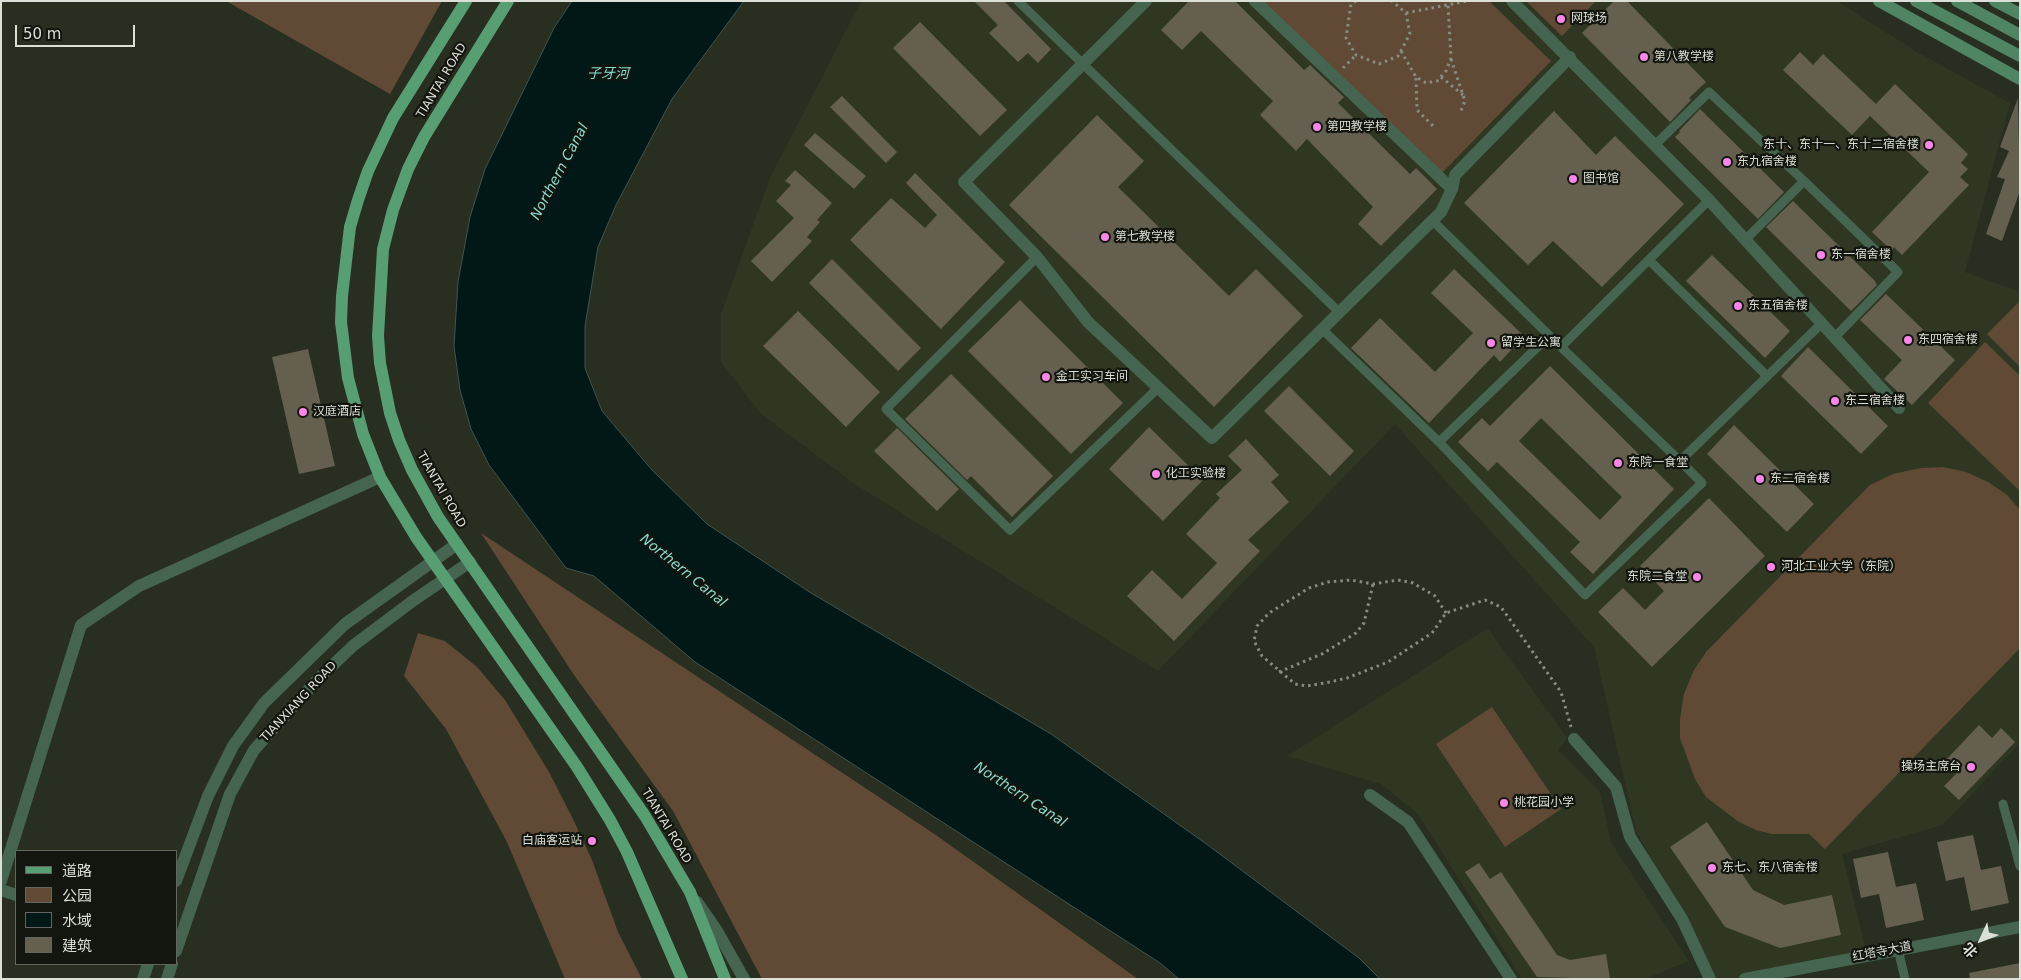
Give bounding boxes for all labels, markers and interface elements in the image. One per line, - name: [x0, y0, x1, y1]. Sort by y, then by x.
- place label: 网球场: [1571, 12, 1607, 26]
- marker: 网球场: [1555, 13, 1567, 25]
- scale bar: [18, 15, 138, 47]
- text: 50 m: [23, 25, 61, 43]
- street label: TIANTAI ROAD: [414, 41, 470, 121]
- place label: 第八教学楼: [1654, 50, 1714, 64]
- marker: 第八教学楼: [1638, 51, 1650, 63]
- water label: 子牙河: [587, 66, 629, 82]
- place label: 第四教学楼: [1327, 120, 1387, 134]
- water label: Northern Canal: [528, 121, 592, 223]
- marker: 第四教学楼: [1311, 121, 1323, 133]
- place label: 东十、东十一、东十二宿舍楼: [1763, 138, 1919, 152]
- marker: 东十、东十一、东十二宿舍楼: [1923, 139, 1935, 151]
- place label: 东九宿舍楼: [1737, 155, 1797, 169]
- marker: 东九宿舍楼: [1721, 156, 1733, 168]
- place label: 图书馆: [1583, 172, 1619, 186]
- marker: 图书馆: [1567, 173, 1579, 185]
- place label: 第七教学楼: [1115, 230, 1175, 244]
- marker: 第七教学楼: [1099, 231, 1111, 243]
- place label: 东一宿舍楼: [1831, 248, 1891, 262]
- marker: 东一宿舍楼: [1815, 249, 1827, 261]
- place label: 东五宿舍楼: [1748, 299, 1808, 313]
- marker: 东五宿舍楼: [1732, 300, 1744, 312]
- place label: 东四宿舍楼: [1918, 333, 1978, 347]
- marker: 东四宿舍楼: [1902, 334, 1914, 346]
- place label: 留学生公寓: [1501, 336, 1561, 350]
- marker: 留学生公寓: [1485, 337, 1497, 349]
- place label: 金工实习车间: [1056, 370, 1128, 384]
- marker: 金工实习车间: [1040, 371, 1052, 383]
- place label: 东三宿舍楼: [1845, 394, 1905, 408]
- marker: 东三宿舍楼: [1829, 395, 1841, 407]
- place label: 汉庭酒店: [313, 405, 361, 419]
- marker: 汉庭酒店: [297, 406, 309, 418]
- street label: TIANTAI ROAD: [414, 450, 468, 530]
- place label: 东院一食堂: [1628, 456, 1688, 470]
- marker: 东院一食堂: [1612, 457, 1624, 469]
- place label: 化工实验楼: [1166, 467, 1226, 481]
- marker: 化工实验楼: [1150, 468, 1162, 480]
- place label: 东二宿舍楼: [1770, 472, 1830, 486]
- marker: 东二宿舍楼: [1754, 473, 1766, 485]
- water label: Northern Canal: [636, 531, 730, 611]
- place label: 河北工业大学（东院）: [1781, 560, 1901, 574]
- marker: 河北工业大学（东院）: [1765, 561, 1777, 573]
- place label: 东院二食堂: [1627, 570, 1687, 584]
- marker: 东院二食堂: [1691, 571, 1703, 583]
- street label: TIANXIANG ROAD: [258, 659, 340, 745]
- water label: Northern Canal: [971, 759, 1069, 831]
- place label: 操场主席台: [1901, 760, 1961, 774]
- marker: 操场主席台: [1965, 761, 1977, 773]
- street label: TIANTAI ROAD: [638, 786, 694, 866]
- place label: 桃花园小学: [1514, 796, 1574, 810]
- marker: 桃花园小学: [1498, 797, 1510, 809]
- place label: 白庙客运站: [522, 834, 582, 848]
- marker: 白庙客运站: [586, 835, 598, 847]
- legend: [15, 850, 178, 965]
- place label: 东七、东八宿舍楼: [1722, 861, 1818, 875]
- text: 道路: [62, 862, 92, 880]
- marker: 东七、东八宿舍楼: [1706, 862, 1718, 874]
- text: 公园: [62, 887, 92, 905]
- text: 水域: [62, 912, 92, 930]
- north arrow: [1956, 915, 2006, 965]
- text: 建筑: [62, 937, 92, 955]
- street label: 红塔寺大道: [1851, 939, 1913, 965]
- text: 北: [1959, 940, 1981, 961]

